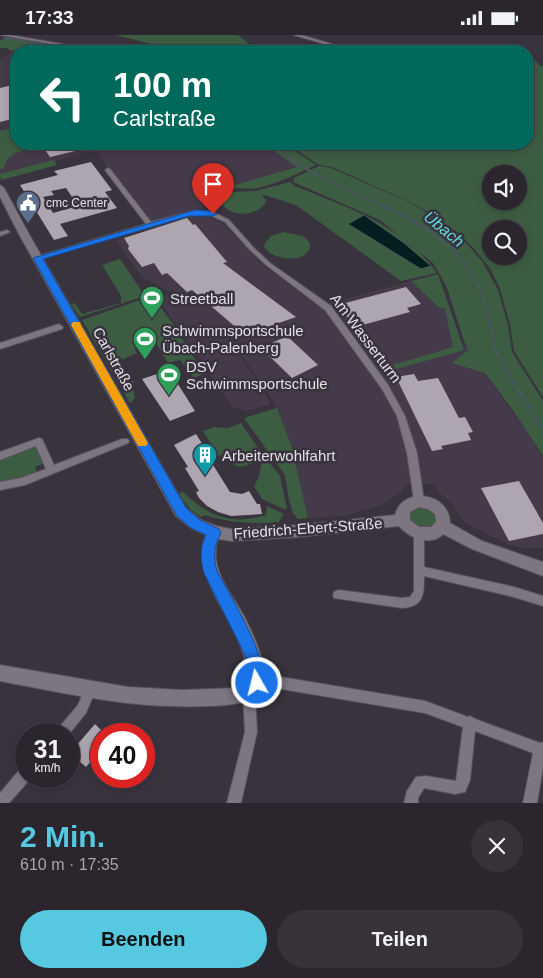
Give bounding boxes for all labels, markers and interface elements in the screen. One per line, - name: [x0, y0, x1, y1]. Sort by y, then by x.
- text: 17:33: [25, 7, 74, 28]
- icon: left: [30, 65, 95, 130]
- text: 100 m: [113, 65, 212, 104]
- text: Carlstraße: [113, 106, 216, 131]
- pin: [192, 163, 234, 214]
- map controls: [482, 165, 527, 265]
- button: sound: [482, 165, 527, 210]
- icon: arrive: [199, 170, 227, 198]
- public building icon: cmc Center: [15, 190, 41, 224]
- place label: cmc Center: [46, 196, 107, 210]
- water label: Übach: [421, 208, 467, 250]
- button: search: [482, 220, 527, 265]
- sports icon: Streetball: [139, 285, 165, 319]
- place label: Streetball: [170, 290, 233, 307]
- street label: Am Wasserturm: [327, 290, 405, 386]
- place label: Schwimmsportschule Übach-Palenberg: [162, 322, 304, 356]
- street label: Carlstraße: [90, 324, 138, 394]
- sports icon: Schwimmsportschule Übach-Palenberg: [132, 326, 158, 360]
- place label: DSV Schwimmsportschule: [186, 358, 328, 392]
- sports icon: DSV Schwimmsportschule: [156, 362, 182, 396]
- building icon: Arbeiterwohlfahrt: [192, 442, 218, 476]
- place label: Arbeiterwohlfahrt: [222, 447, 336, 464]
- street label: Friedrich-Ebert-Straße: [233, 514, 383, 542]
- position arrow: [230, 656, 282, 708]
- speed limit sign: 40: [90, 723, 155, 788]
- text: 31: [34, 735, 61, 763]
- text: km/h: [34, 761, 61, 775]
- text: 2 Min.: [20, 820, 105, 853]
- button: close: [471, 820, 523, 872]
- text: 610 m · 17:35: [20, 856, 119, 873]
- button: Beenden: [20, 910, 267, 968]
- button: Teilen: [277, 910, 523, 968]

